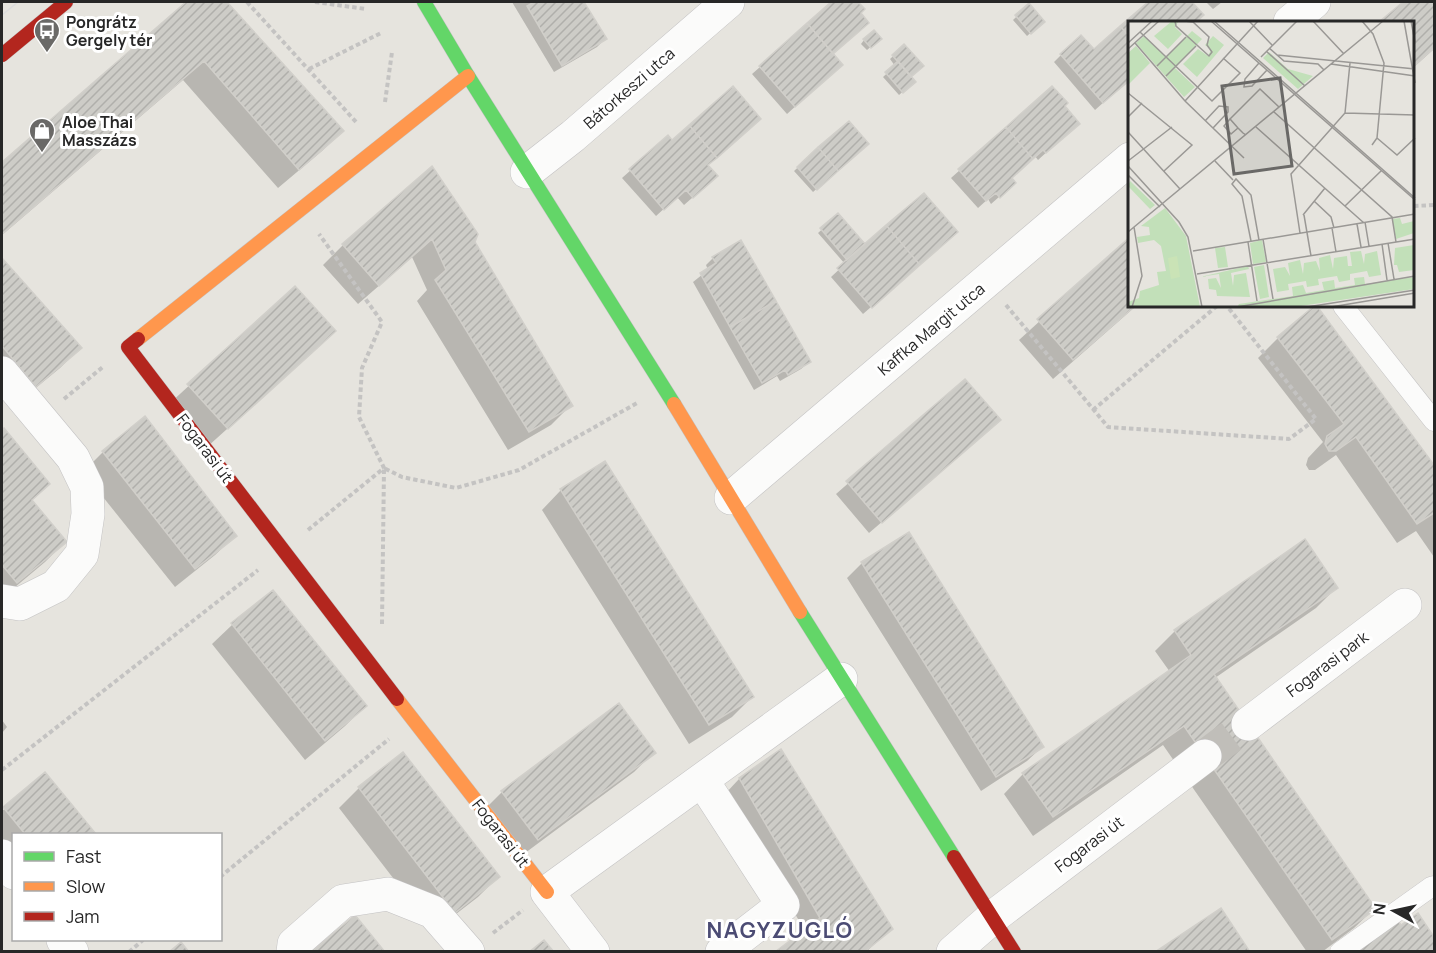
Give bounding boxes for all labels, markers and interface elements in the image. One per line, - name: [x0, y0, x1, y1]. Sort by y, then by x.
- place label: Pongrátz Gergely tér: [66, 11, 152, 51]
- bus stop icon: Pongrátz Gergely tér: [32, 16, 62, 54]
- inset map: [1128, 21, 1415, 308]
- street label: Bátorkeszi utca: [579, 42, 679, 134]
- place label: Aloe Thai Masszázs: [62, 111, 137, 151]
- shop icon: Aloe Thai Masszázs: [27, 116, 57, 154]
- street label: Kaffka Margit utca: [873, 278, 989, 380]
- street label: Fogarasi út: [172, 409, 238, 487]
- street label: Fogarasi park: [1281, 625, 1373, 702]
- street label: Fogarasi út: [467, 794, 535, 872]
- street label: Fogarasi út: [1050, 811, 1128, 877]
- legend: [12, 833, 222, 941]
- text: Fast: [66, 844, 101, 868]
- text: Slow: [66, 874, 106, 898]
- north arrow: [1364, 881, 1424, 941]
- text: N: [1367, 902, 1391, 916]
- text: Jam: [66, 904, 100, 928]
- district label: NAGYZUGLÓ: [707, 915, 853, 945]

